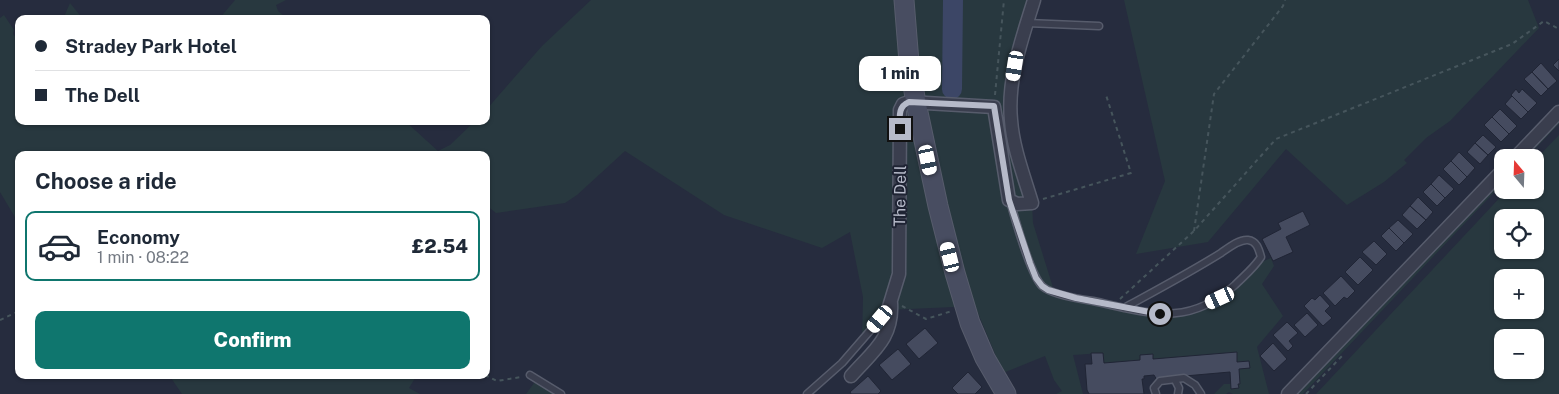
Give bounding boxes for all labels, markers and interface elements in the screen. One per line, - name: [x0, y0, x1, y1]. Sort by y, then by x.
- text: Stradey Park Hotel: [65, 35, 237, 57]
- car: [1005, 50, 1024, 82]
- callout: 1 min: [859, 56, 941, 92]
- text: 1 min: [880, 64, 920, 83]
- text: The Dell: [65, 84, 140, 106]
- route end: [889, 118, 911, 140]
- car: [917, 144, 938, 176]
- north arrow: [1494, 149, 1544, 199]
- map controls: [1494, 149, 1544, 379]
- street label: The Dell: [890, 165, 910, 227]
- text: Choose a ride: [35, 168, 177, 194]
- button: locate: [1494, 209, 1544, 259]
- icon: car: [37, 224, 82, 269]
- text: Economy: [97, 226, 180, 248]
- text: £2.54: [412, 235, 468, 257]
- car: [939, 241, 960, 273]
- text: 1 min · 08:22: [97, 248, 189, 267]
- button: +: [1494, 269, 1544, 319]
- car: [1203, 285, 1236, 311]
- car: [864, 303, 895, 335]
- route start: [1149, 303, 1171, 325]
- button: Confirm: [35, 311, 470, 369]
- button: −: [1494, 329, 1544, 379]

